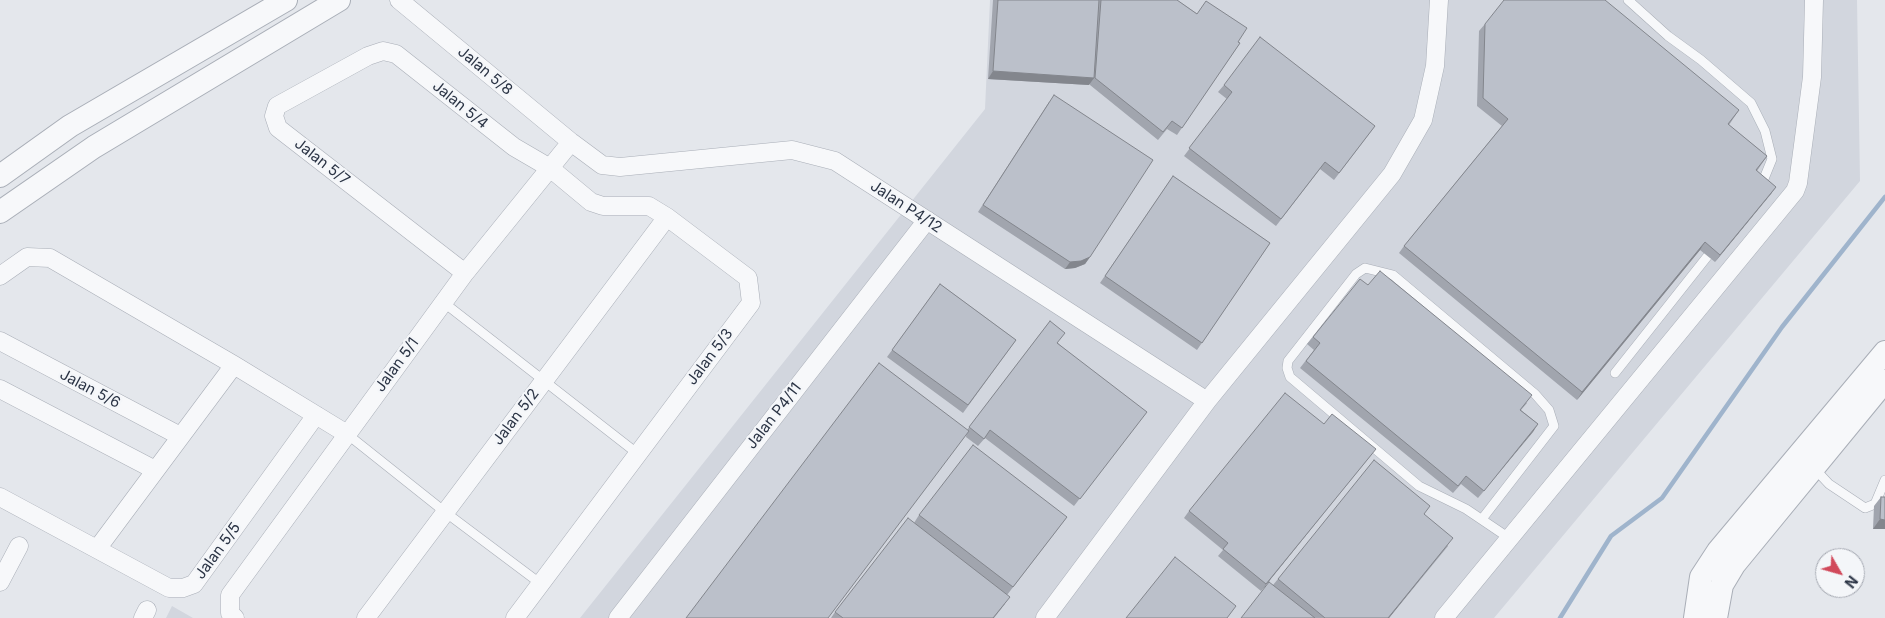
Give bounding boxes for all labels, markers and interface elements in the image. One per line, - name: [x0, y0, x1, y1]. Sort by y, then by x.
- street label: Jalan 5/8: [454, 43, 516, 99]
- street label: Jalan 5/4: [429, 77, 491, 133]
- street label: Jalan 5/7: [291, 135, 353, 189]
- street label: Jalan P4/12: [867, 177, 945, 237]
- street label: Jalan 5/3: [683, 325, 737, 389]
- street label: Jalan 5/1: [371, 334, 423, 396]
- street label: Jalan 5/6: [57, 366, 123, 412]
- street label: Jalan P4/11: [743, 379, 805, 453]
- street label: Jalan 5/2: [489, 385, 543, 449]
- street label: Jalan 5/5: [191, 519, 245, 583]
- north arrow: [1815, 548, 1865, 598]
- text: N: [1841, 572, 1861, 591]

